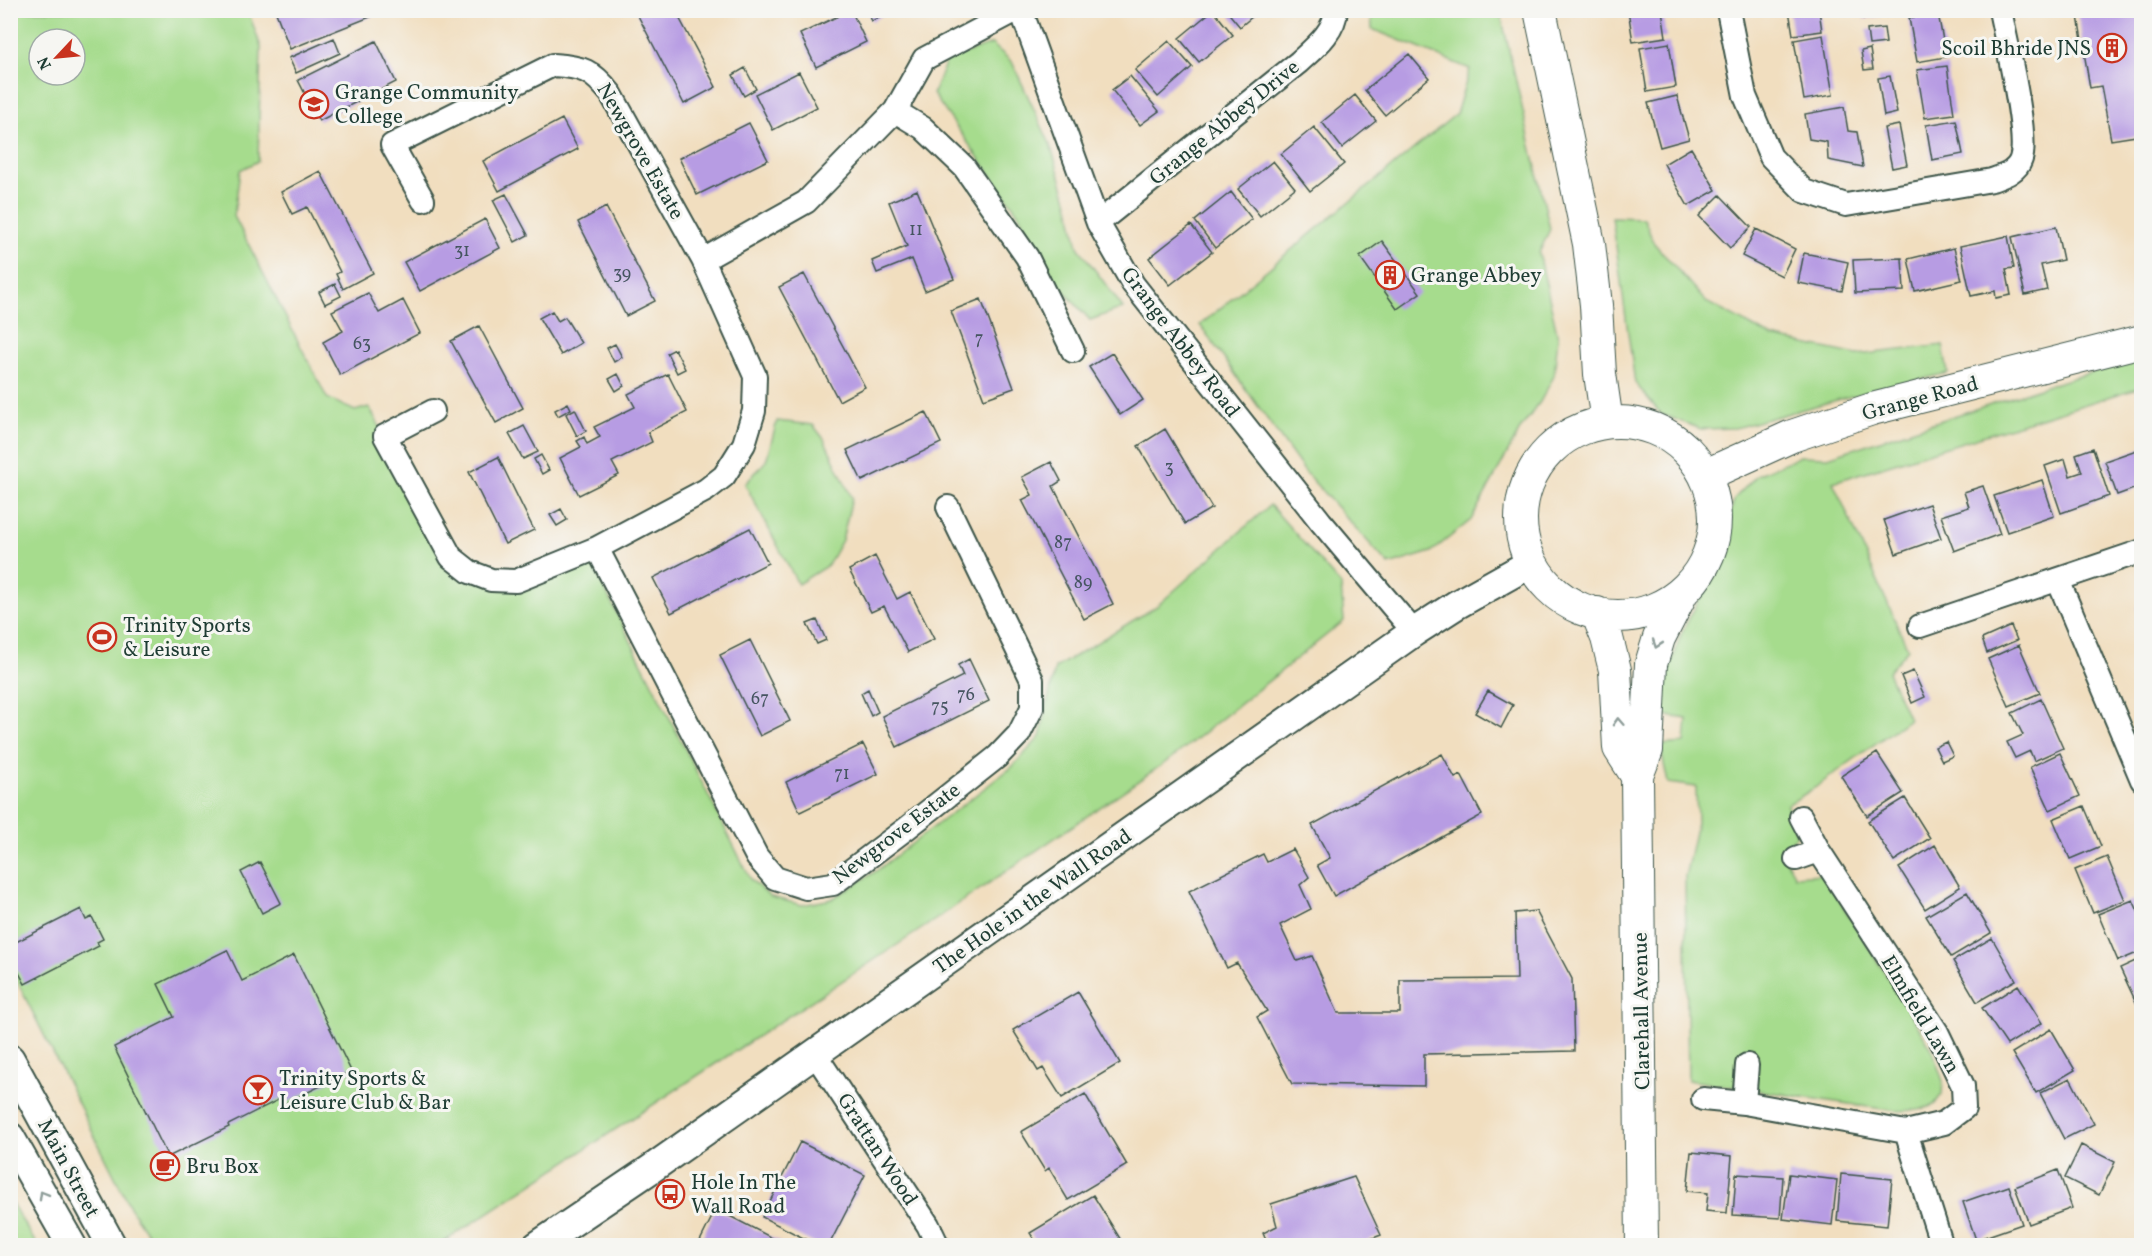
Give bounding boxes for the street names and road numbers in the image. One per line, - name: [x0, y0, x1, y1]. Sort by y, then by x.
- street label: Grange Abbey Drive: [1144, 53, 1306, 193]
- street label: Newgrove Estate: [589, 78, 691, 225]
- street label: Grange Abbey Road: [1114, 262, 1246, 424]
- street label: Grange Road: [1859, 370, 1982, 429]
- street label: Newgrove Estate: [827, 776, 967, 892]
- street label: The Hole in the Wall Road: [928, 823, 1138, 982]
- street label: Clarehall Avenue: [1627, 932, 1658, 1090]
- street label: Elmfield Lawn: [1873, 950, 1966, 1079]
- street label: Grattan Wood: [829, 1088, 924, 1212]
- street label: Main Street: [29, 1114, 106, 1223]

